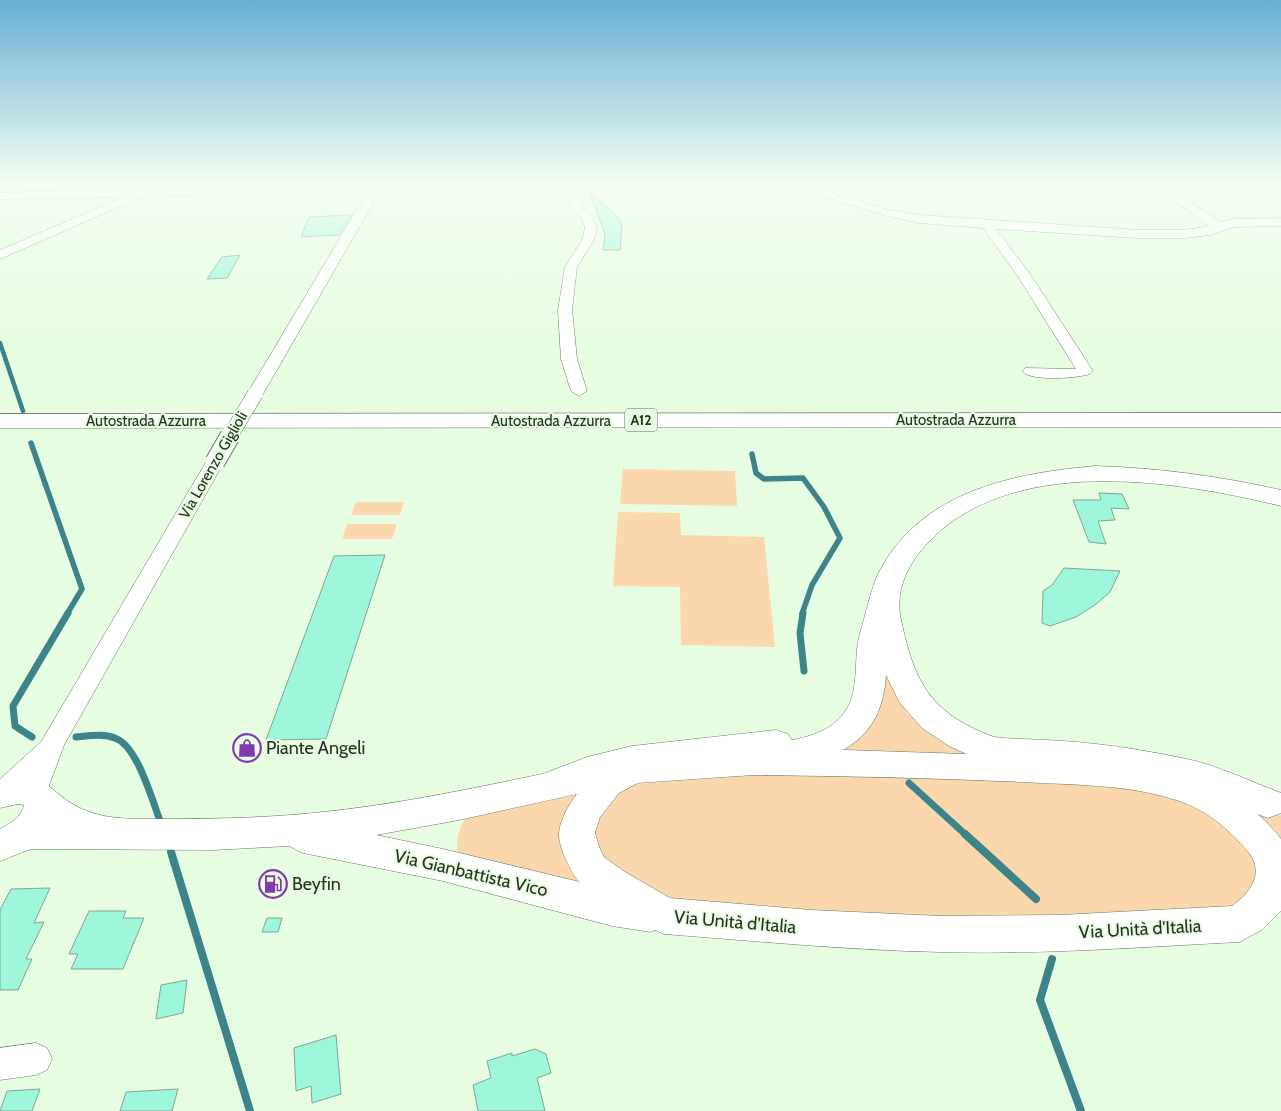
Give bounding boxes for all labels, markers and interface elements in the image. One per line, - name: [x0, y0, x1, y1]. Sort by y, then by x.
- street label: Via Lorenzo Giglioli: [175, 408, 251, 522]
- road number: A12: [625, 408, 657, 432]
- street label: Autostrada Azzurra: [896, 411, 1017, 429]
- street label: Autostrada Azzurra: [86, 412, 207, 430]
- street label: Autostrada Azzurra: [491, 412, 612, 430]
- shop icon: Piante Angeli: [232, 733, 262, 763]
- place label: Piante Angeli: [266, 737, 365, 759]
- street label: Via Gianbattista Vico: [392, 845, 550, 901]
- fuel station icon: Beyfin: [258, 869, 288, 899]
- place label: Beyfin: [292, 873, 341, 895]
- street label: Via Unità d'Italia: [673, 906, 797, 938]
- street label: Via Unità d'Italia: [1078, 915, 1202, 943]

